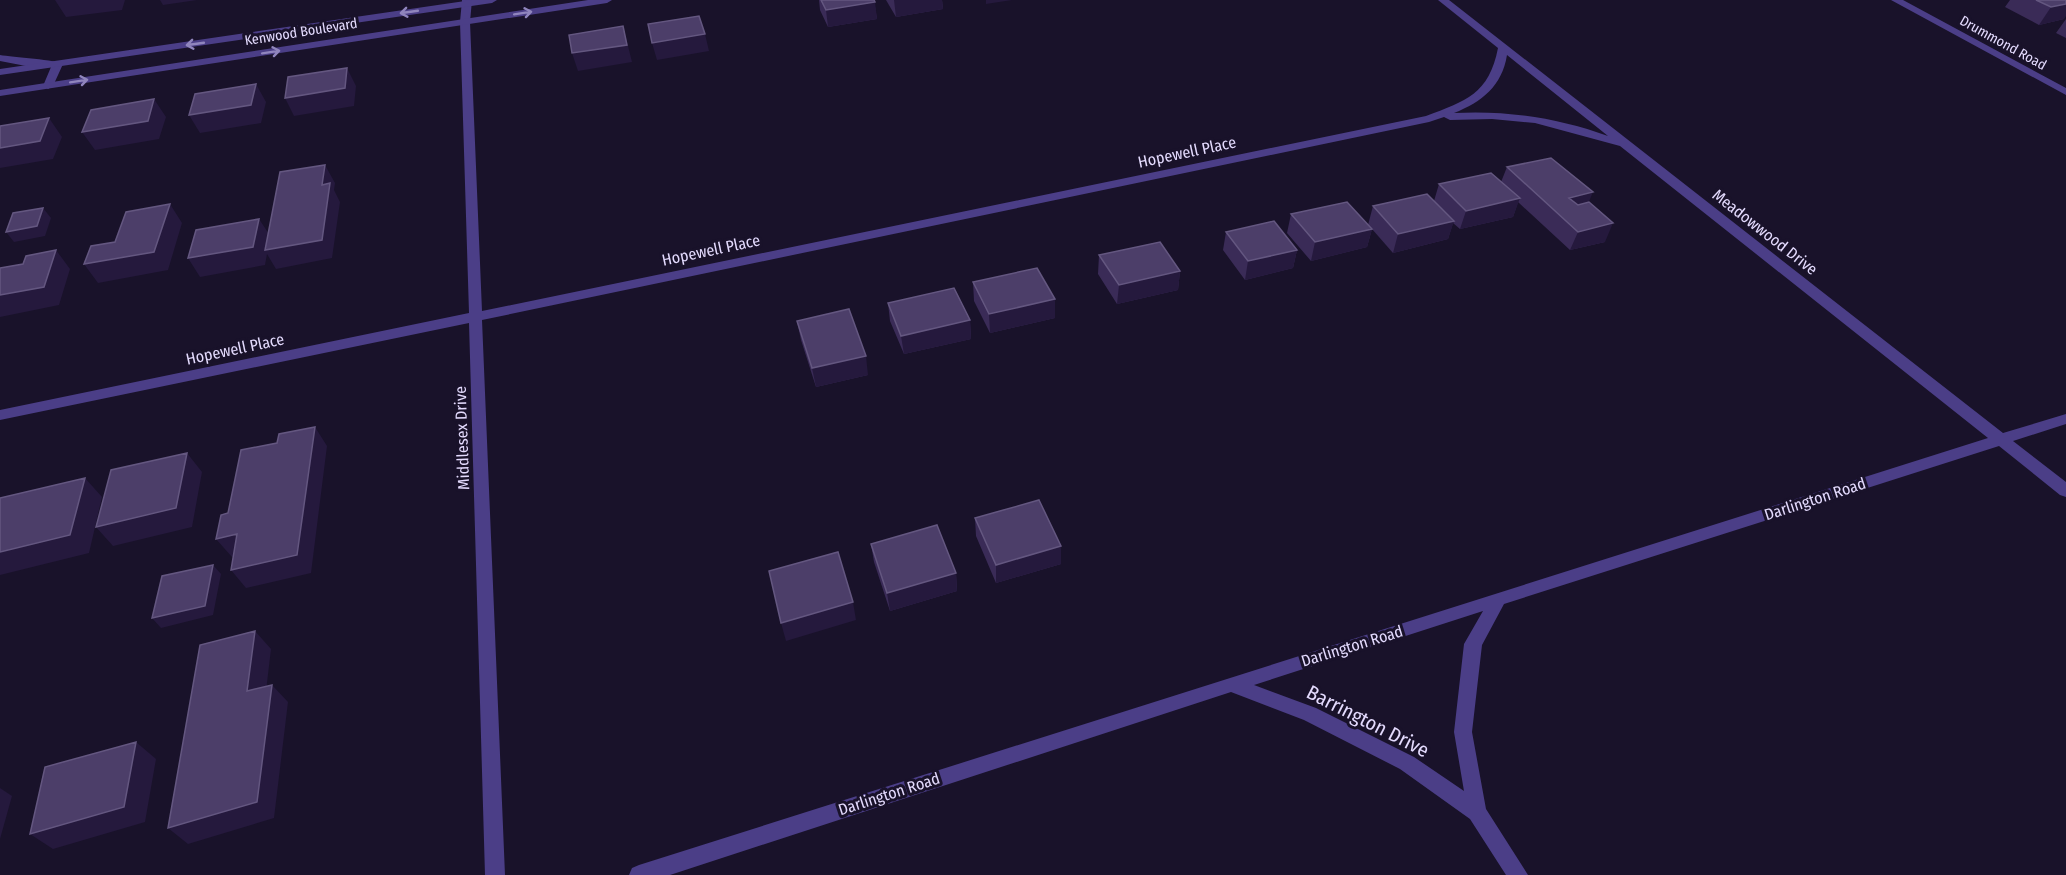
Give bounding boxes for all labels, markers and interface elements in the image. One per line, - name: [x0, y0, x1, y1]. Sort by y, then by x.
- one-way arrow: [399, 7, 419, 18]
- one-way arrow: [512, 8, 532, 19]
- street label: Drummond Road: [1957, 12, 2049, 74]
- street label: Kenwood Boulevard: [243, 15, 359, 49]
- one-way arrow: [186, 38, 205, 49]
- one-way arrow: [261, 46, 281, 57]
- one-way arrow: [68, 76, 88, 87]
- street label: Hopewell Place: [1136, 132, 1238, 172]
- street label: Meadowwood Drive: [1709, 185, 1821, 279]
- street label: Hopewell Place: [660, 230, 762, 270]
- street label: Hopewell Place: [184, 329, 286, 369]
- street label: Middlesex Drive: [451, 386, 473, 490]
- street label: Darlington Road: [1762, 474, 1868, 524]
- street label: Darlington Road: [1299, 621, 1405, 671]
- street label: Barrington Drive: [1303, 680, 1433, 762]
- street label: Darlington Road: [836, 769, 942, 819]

